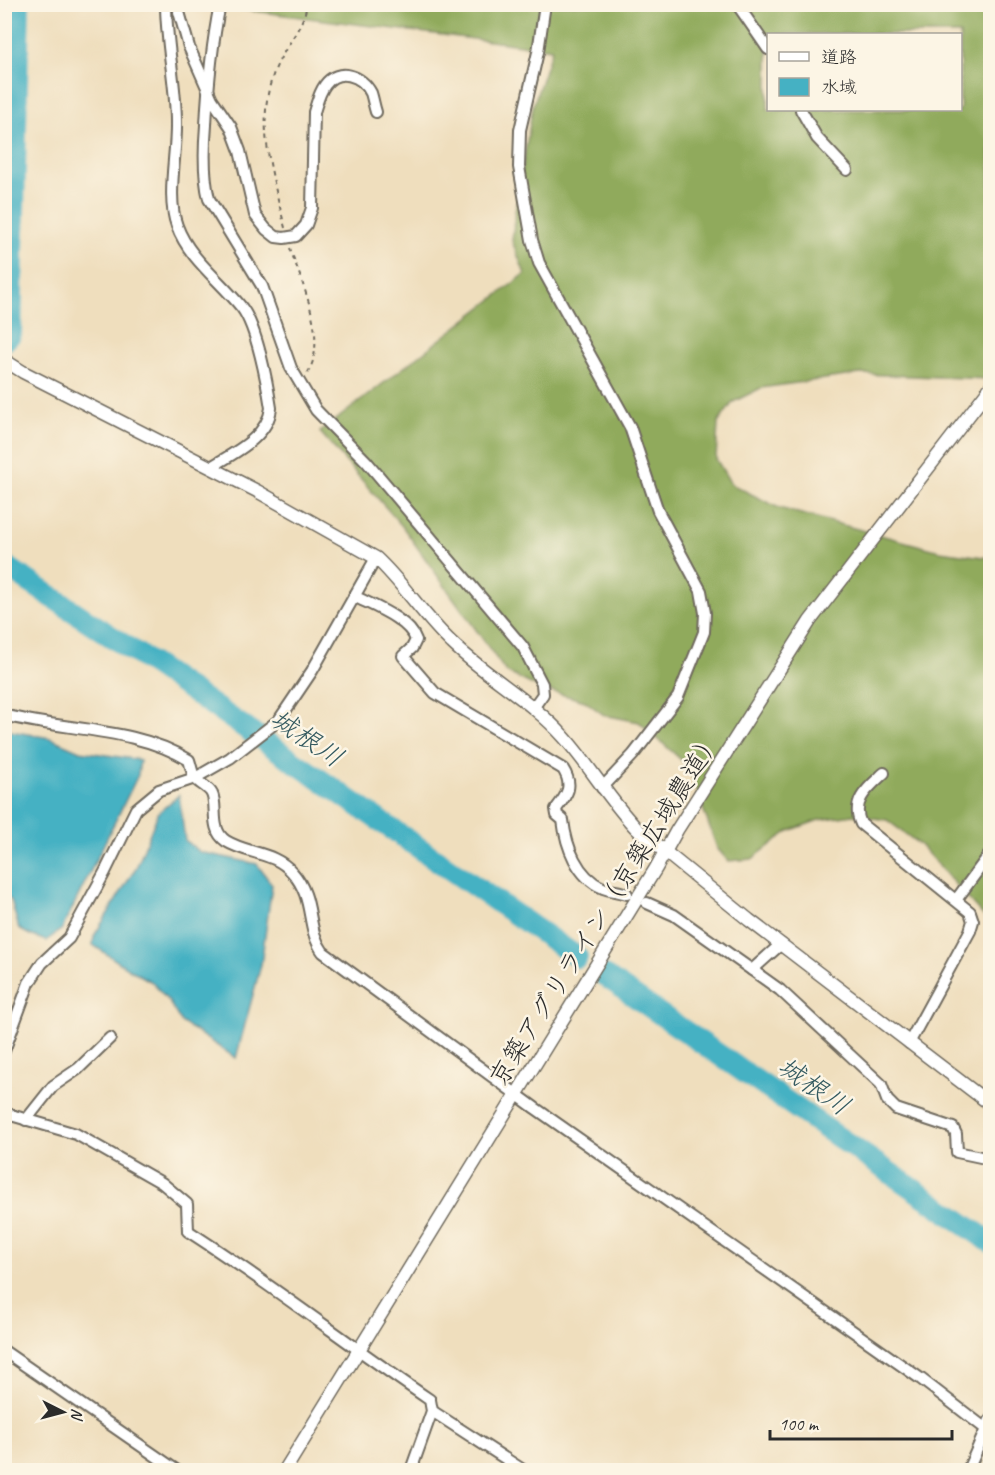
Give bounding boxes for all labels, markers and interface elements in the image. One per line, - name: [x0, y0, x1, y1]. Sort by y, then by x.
- legend: [767, 33, 962, 111]
- text: 道路: [821, 46, 857, 68]
- text: 水域: [821, 76, 857, 98]
- water label: 城根川: [264, 701, 350, 775]
- street label: 京築アグリライン（京築広域農道）: [482, 724, 729, 1093]
- water label: 城根川: [771, 1049, 857, 1123]
- north arrow: [33, 1382, 93, 1442]
- scale bar: [770, 1403, 952, 1441]
- text: N: [66, 1407, 87, 1423]
- text: 100 m: [779, 1413, 820, 1435]

